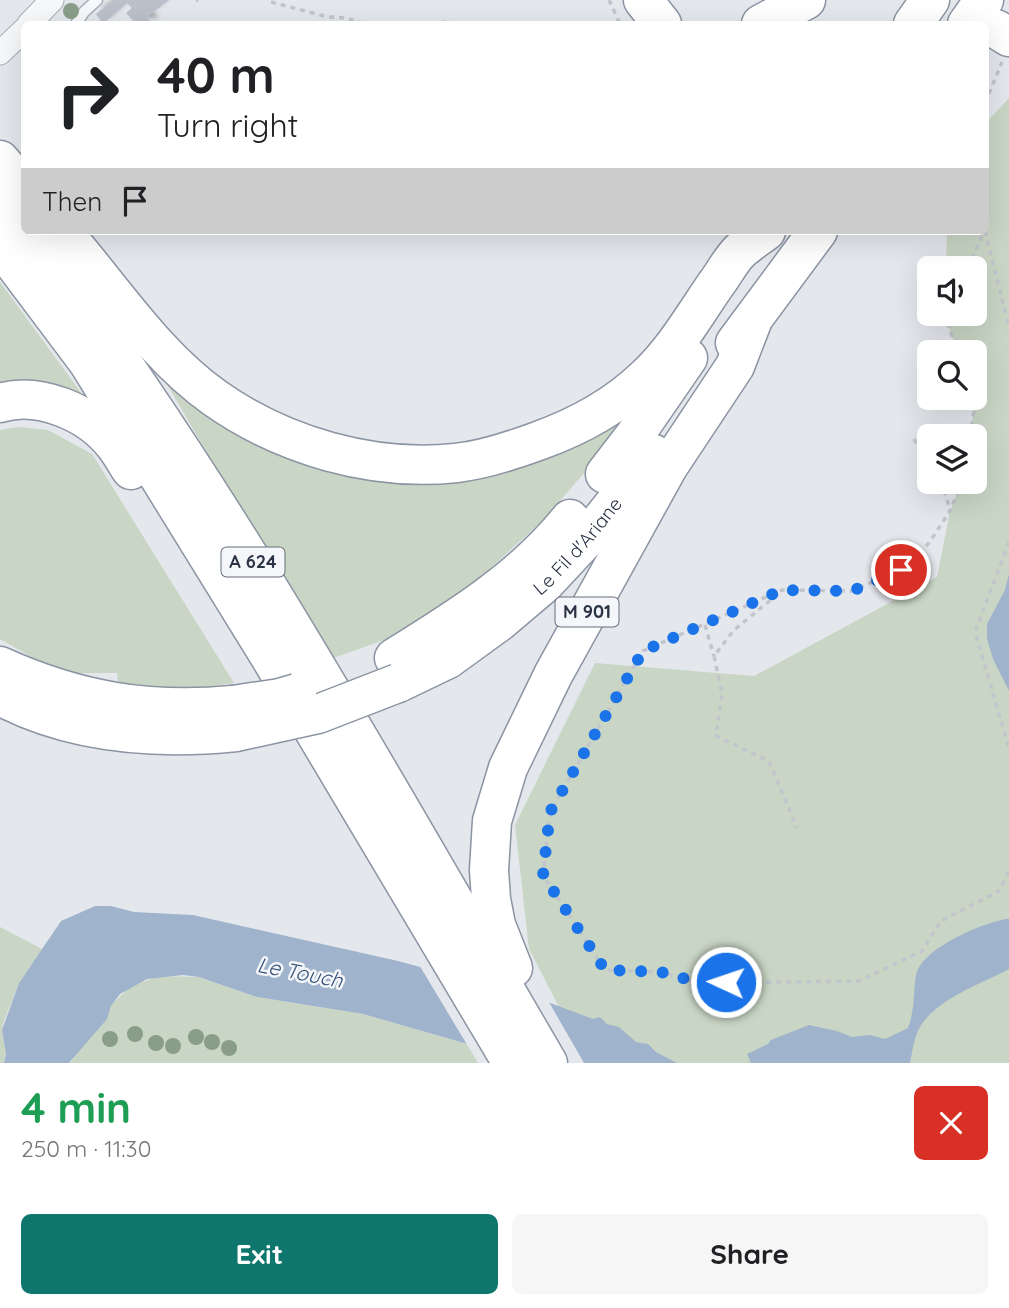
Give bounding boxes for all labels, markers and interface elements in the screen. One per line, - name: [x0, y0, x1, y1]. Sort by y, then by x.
- text: 40 m: [157, 44, 275, 105]
- icon: right: [42, 49, 133, 140]
- text: Turn right: [157, 105, 298, 145]
- icon: arrive: [116, 182, 154, 220]
- text: Then: [42, 185, 102, 218]
- map controls: [917, 256, 987, 494]
- button: sound: [917, 256, 987, 326]
- button: search: [917, 340, 987, 410]
- button: layers: [917, 424, 987, 494]
- street label: Le Fil d'Ariane: [528, 492, 627, 600]
- pin: [871, 540, 931, 600]
- road number: A 624: [222, 548, 284, 576]
- icon: arrive: [882, 551, 920, 589]
- road number: M 901: [556, 598, 618, 626]
- position arrow: [689, 945, 763, 1019]
- water label: Le Touch: [255, 951, 346, 993]
- text: 4 min: [21, 1081, 131, 1134]
- button: close: [914, 1086, 988, 1160]
- text: 250 m · 11:30: [21, 1134, 151, 1163]
- button: Exit: [21, 1214, 498, 1294]
- button: Share: [512, 1214, 988, 1294]

